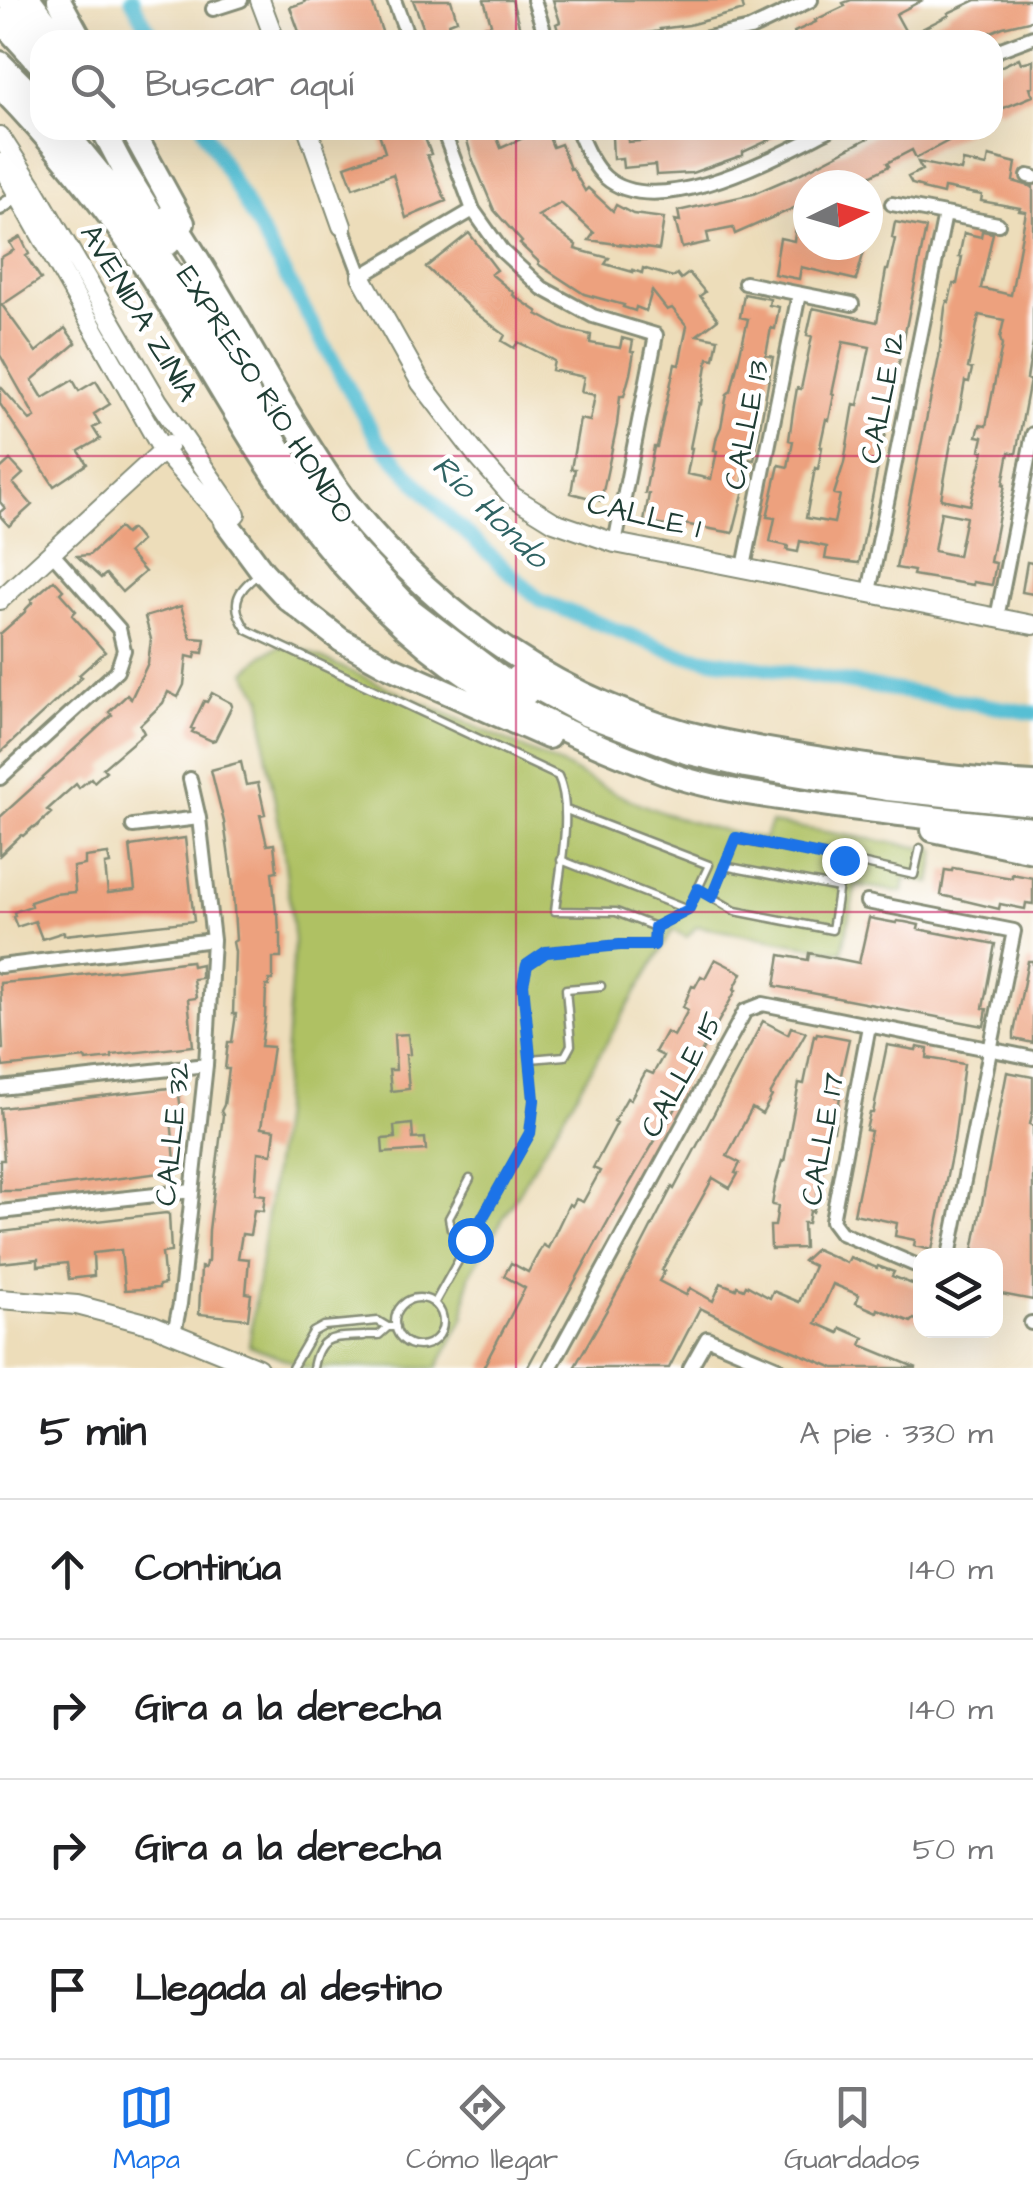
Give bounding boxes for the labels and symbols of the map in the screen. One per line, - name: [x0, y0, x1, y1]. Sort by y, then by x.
- north arrow: [793, 170, 883, 260]
- street label: AVENIDA ZINIA: [69, 216, 209, 410]
- street label: EXPRESO RÍO HONDO: [166, 258, 364, 532]
- street label: CALLE 12: [850, 329, 916, 467]
- street label: CALLE 13: [714, 357, 780, 493]
- water label: Río Hondo: [422, 445, 560, 580]
- street label: CALLE 1: [583, 483, 705, 550]
- route end: [822, 838, 868, 884]
- street label: CALLE 15: [630, 1005, 734, 1145]
- street label: CALLE 32: [145, 1060, 201, 1208]
- street label: CALLE 17: [791, 1069, 855, 1209]
- route start: [448, 1218, 494, 1264]

